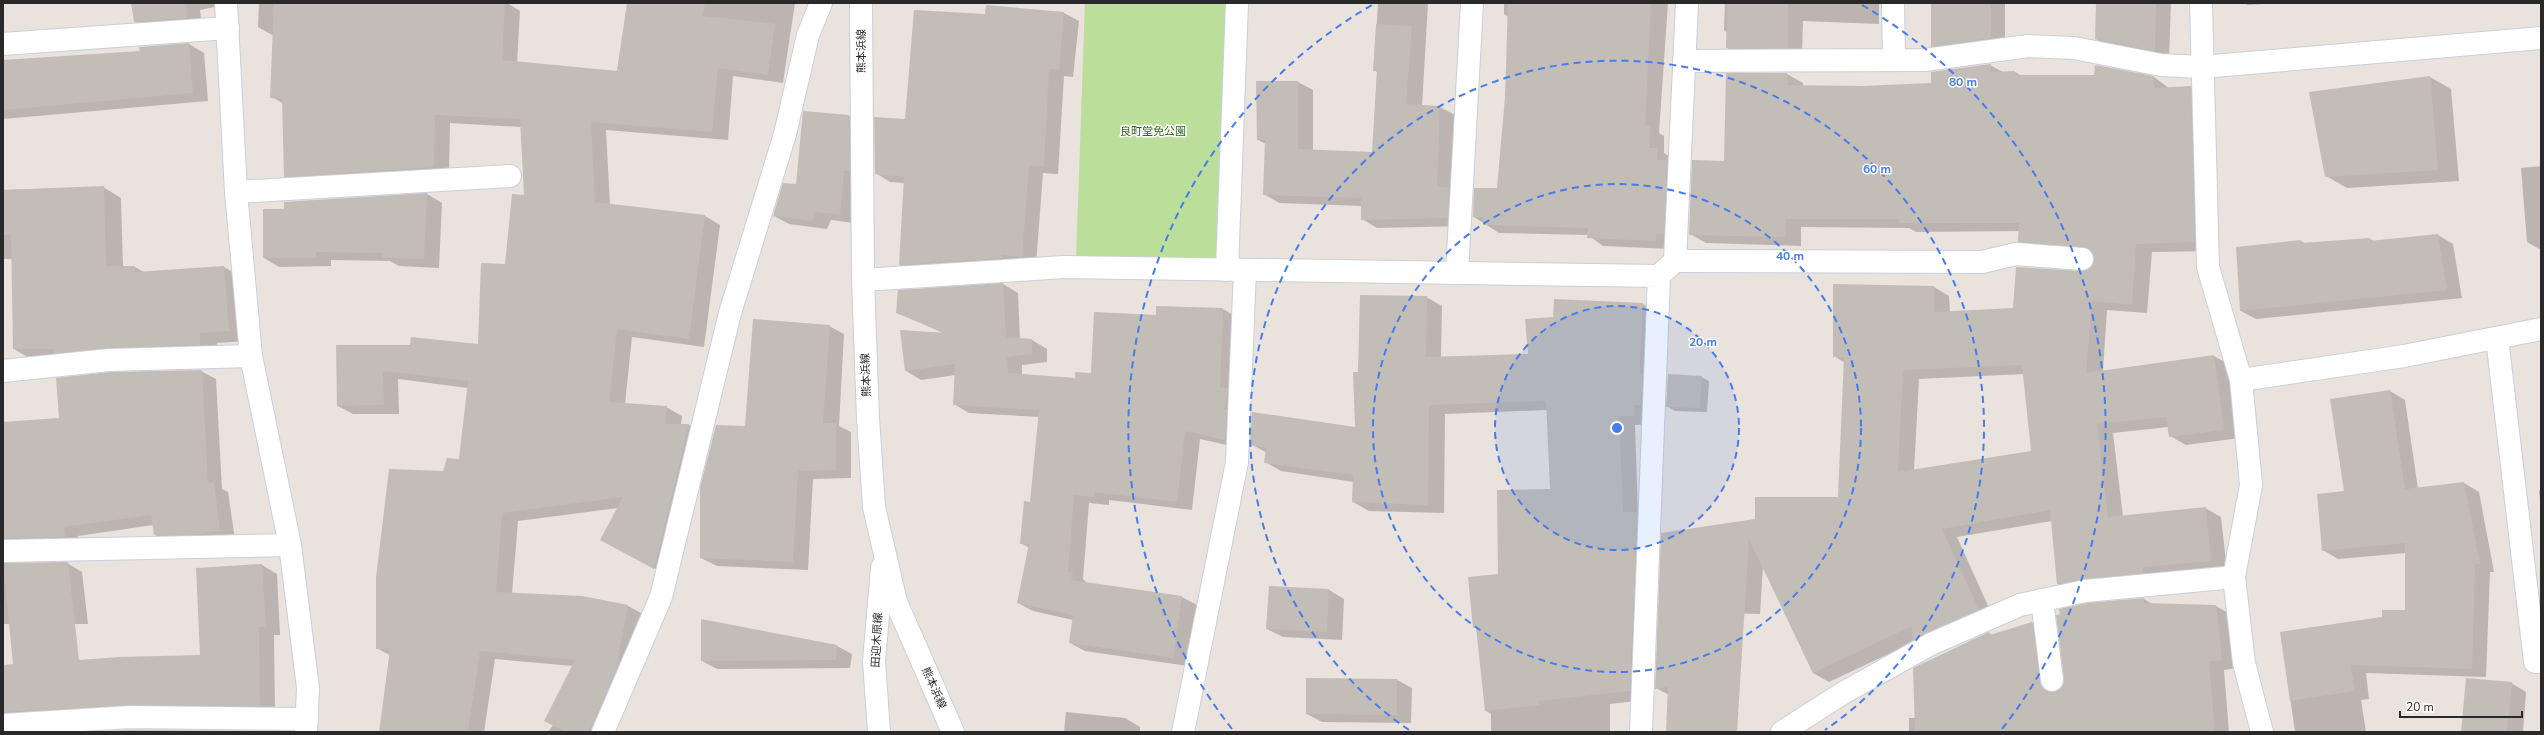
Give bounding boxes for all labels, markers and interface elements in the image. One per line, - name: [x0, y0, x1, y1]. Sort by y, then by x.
- street label: 熊本浜線: [854, 29, 869, 73]
- text: 80 m: [1949, 74, 1977, 90]
- park label: 良町堂免公園: [1120, 124, 1186, 139]
- text: 60 m: [1863, 161, 1891, 177]
- text: 40 m: [1776, 248, 1804, 264]
- text: 20 m: [1689, 334, 1717, 350]
- street label: 熊本浜線: [858, 353, 874, 397]
- centre of rings: [1610, 421, 1624, 435]
- street label: 田迎木原線: [868, 612, 886, 668]
- street label: 熊本浜線: [918, 665, 950, 711]
- scale bar: [2400, 693, 2522, 719]
- text: 20 m: [2406, 699, 2434, 715]

